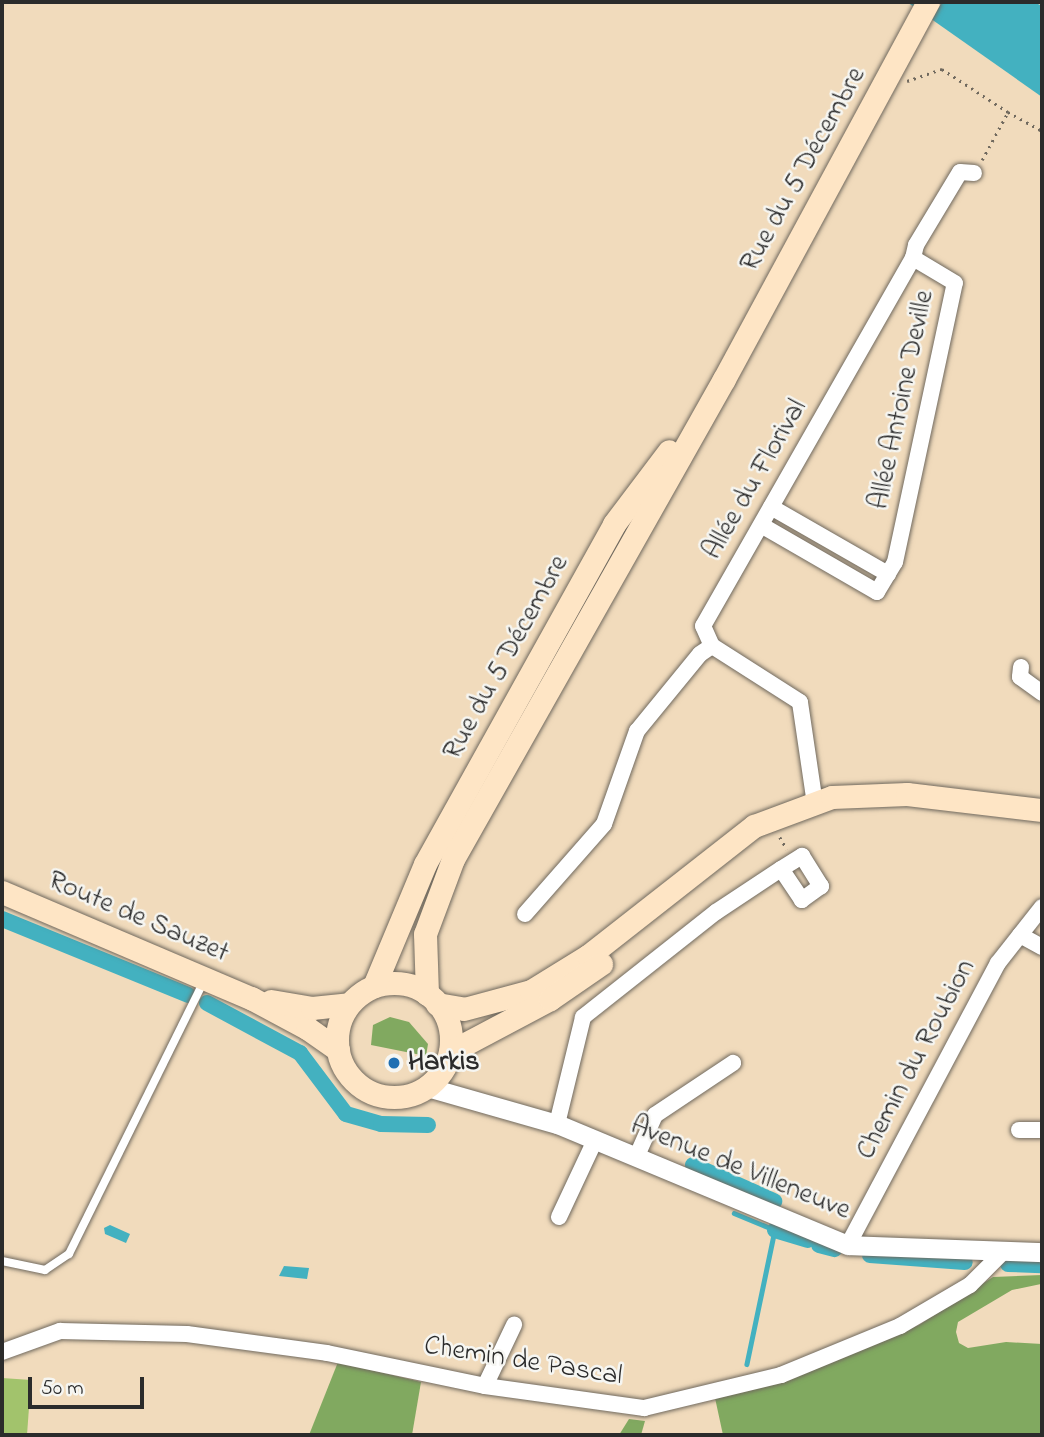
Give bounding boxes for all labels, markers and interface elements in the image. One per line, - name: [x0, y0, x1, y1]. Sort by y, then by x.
- street label: Rue du 5 Décembre: [734, 62, 874, 278]
- street label: Allée Antoine Deville: [863, 287, 943, 513]
- street label: Allée du Florival: [697, 394, 815, 566]
- street label: Rue du 5 Décembre: [437, 550, 577, 766]
- street label: Route de Sauzet: [43, 865, 233, 971]
- street label: Chemin du Roubion: [850, 954, 984, 1166]
- place label: Harkis: [408, 1046, 480, 1080]
- marker: Harkis: [386, 1055, 402, 1071]
- street label: Avenue de Villeneuve: [625, 1110, 855, 1228]
- street label: Chemin de Pascal: [421, 1330, 625, 1394]
- scale bar: [32, 1364, 147, 1408]
- text: 50 m: [41, 1374, 84, 1404]

